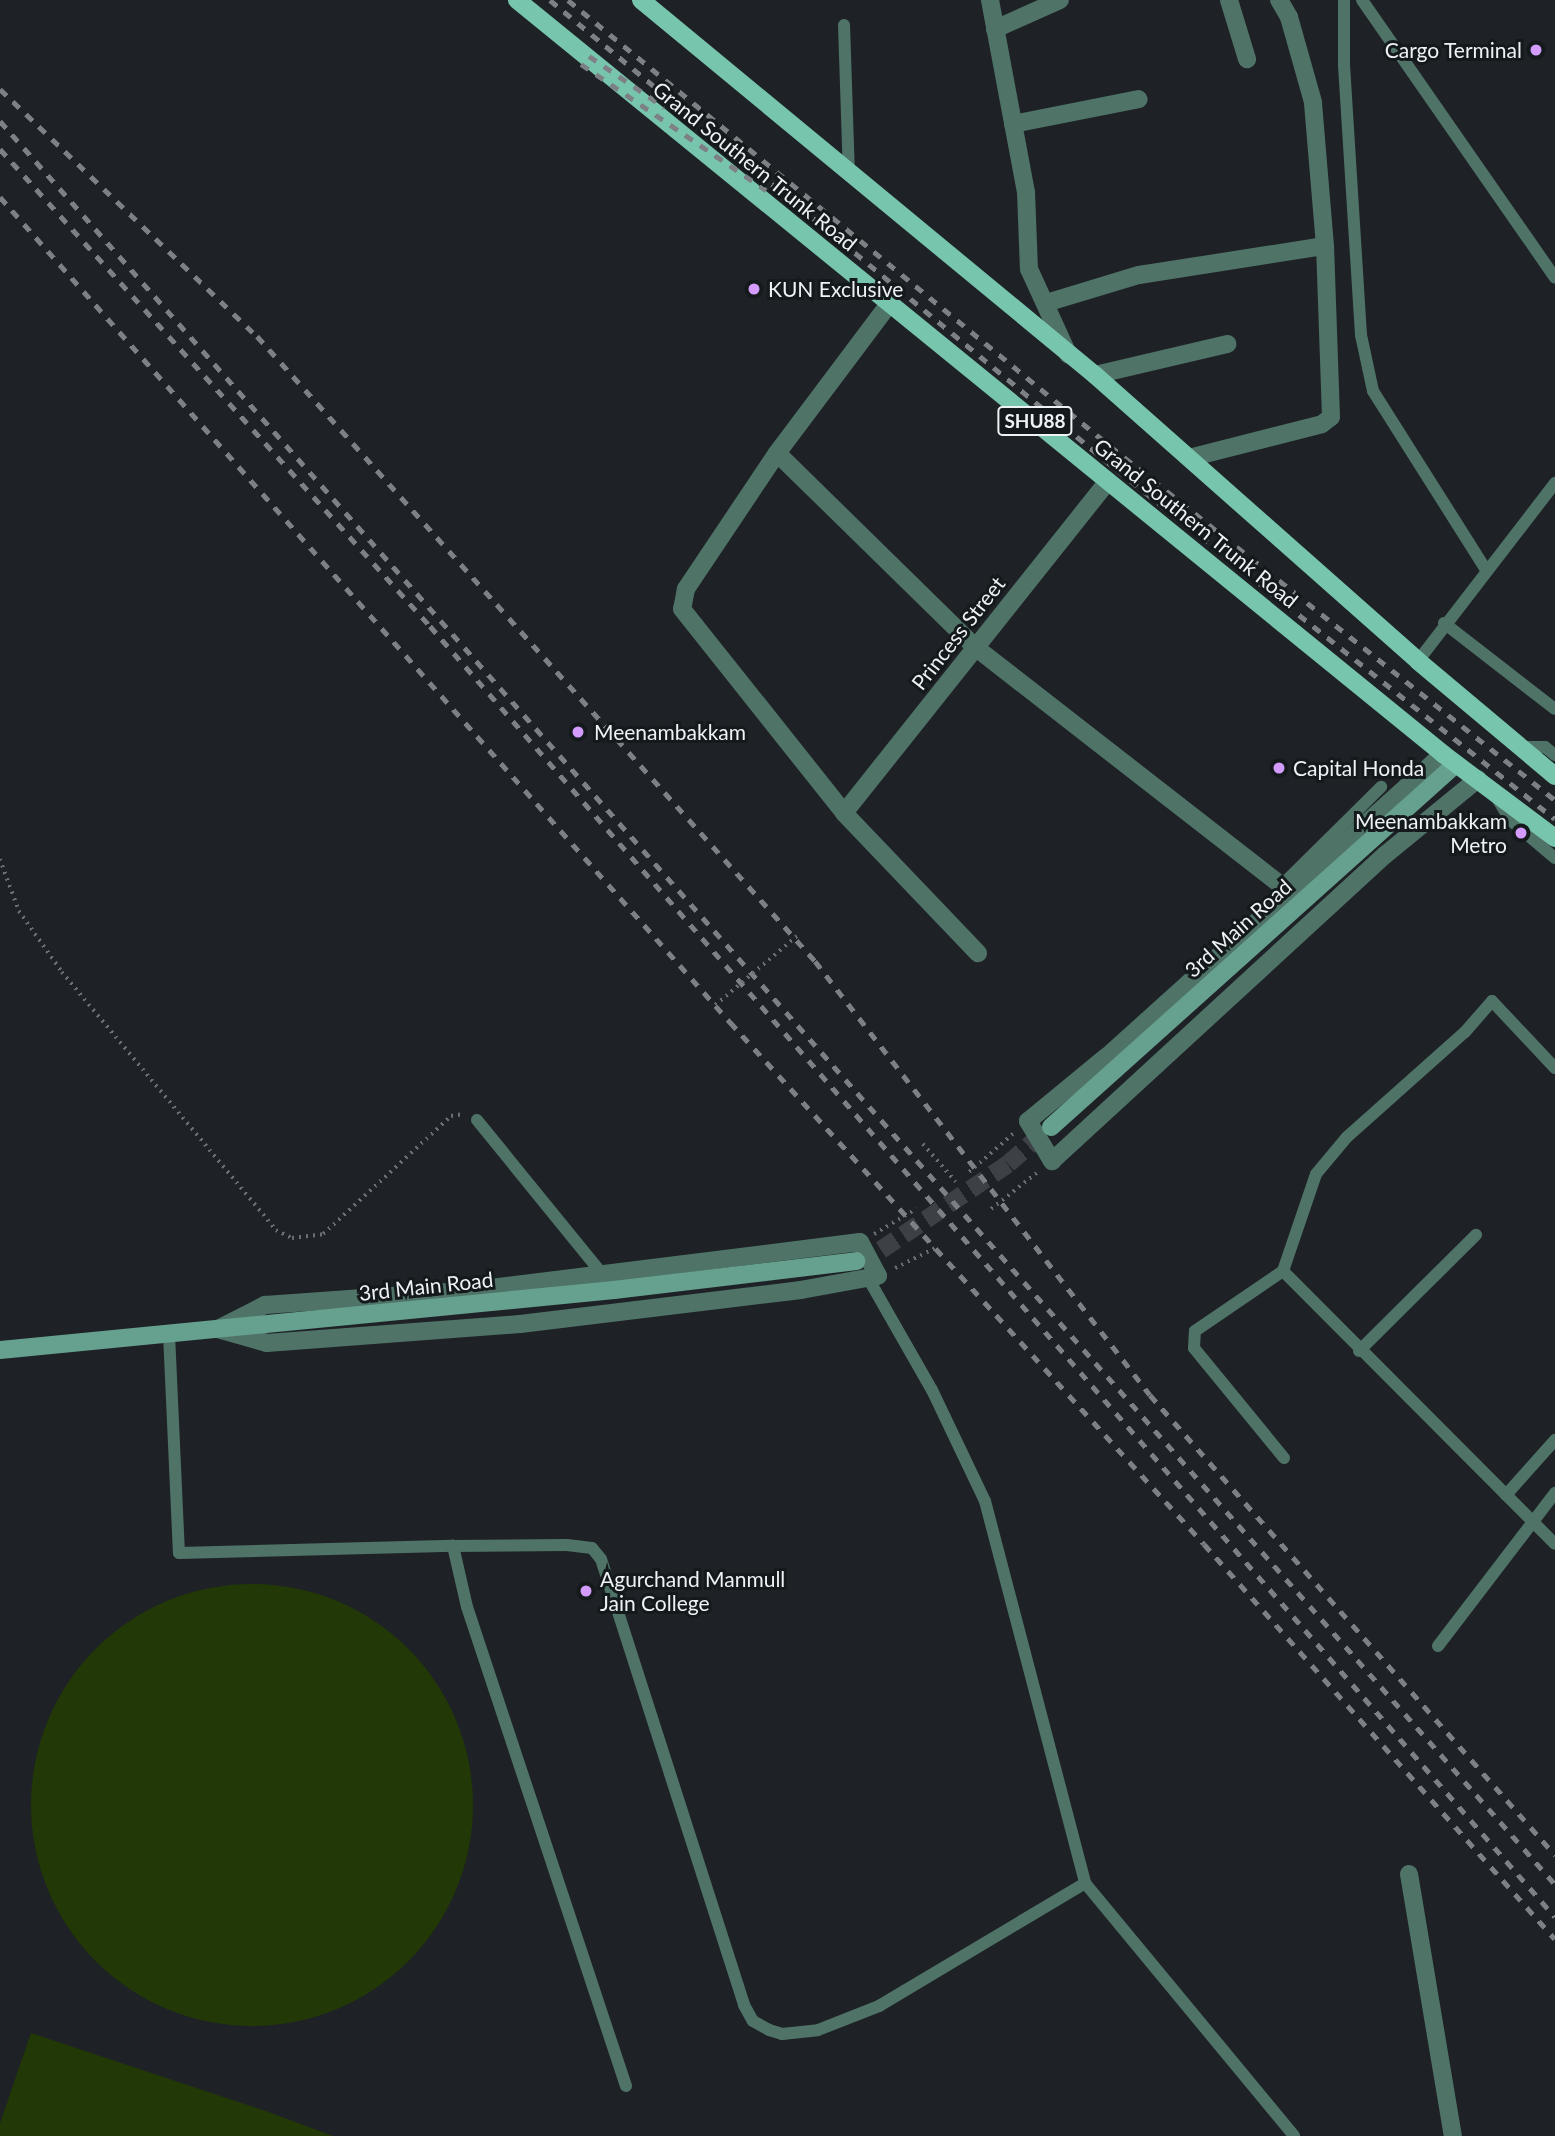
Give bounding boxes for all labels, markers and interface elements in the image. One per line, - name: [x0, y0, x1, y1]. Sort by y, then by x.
- place label: Cargo Terminal: [1384, 37, 1522, 63]
- marker: Cargo Terminal: [1528, 42, 1544, 58]
- street label: Grand Southern Trunk Road: [648, 76, 862, 256]
- place label: KUN Exclusive: [768, 276, 903, 302]
- marker: KUN Exclusive: [746, 281, 762, 297]
- road number: SHU88: [996, 406, 1074, 436]
- street label: Grand Southern Trunk Road: [1089, 433, 1303, 613]
- street label: Princess Street: [906, 571, 1010, 695]
- place label: Meenambakkam: [594, 719, 746, 745]
- marker: Meenambakkam: [568, 722, 588, 742]
- place label: Capital Honda: [1293, 755, 1424, 781]
- marker: Capital Honda: [1271, 760, 1287, 776]
- place label: Meenambakkam Metro: [1355, 808, 1507, 858]
- marker: Meenambakkam Metro: [1513, 825, 1529, 841]
- street label: 3rd Main Road: [1179, 874, 1297, 982]
- street label: 3rd Main Road: [358, 1266, 494, 1306]
- place label: Agurchand Manmull Jain College: [600, 1566, 785, 1616]
- marker: Agurchand Manmull Jain College: [578, 1583, 594, 1599]

